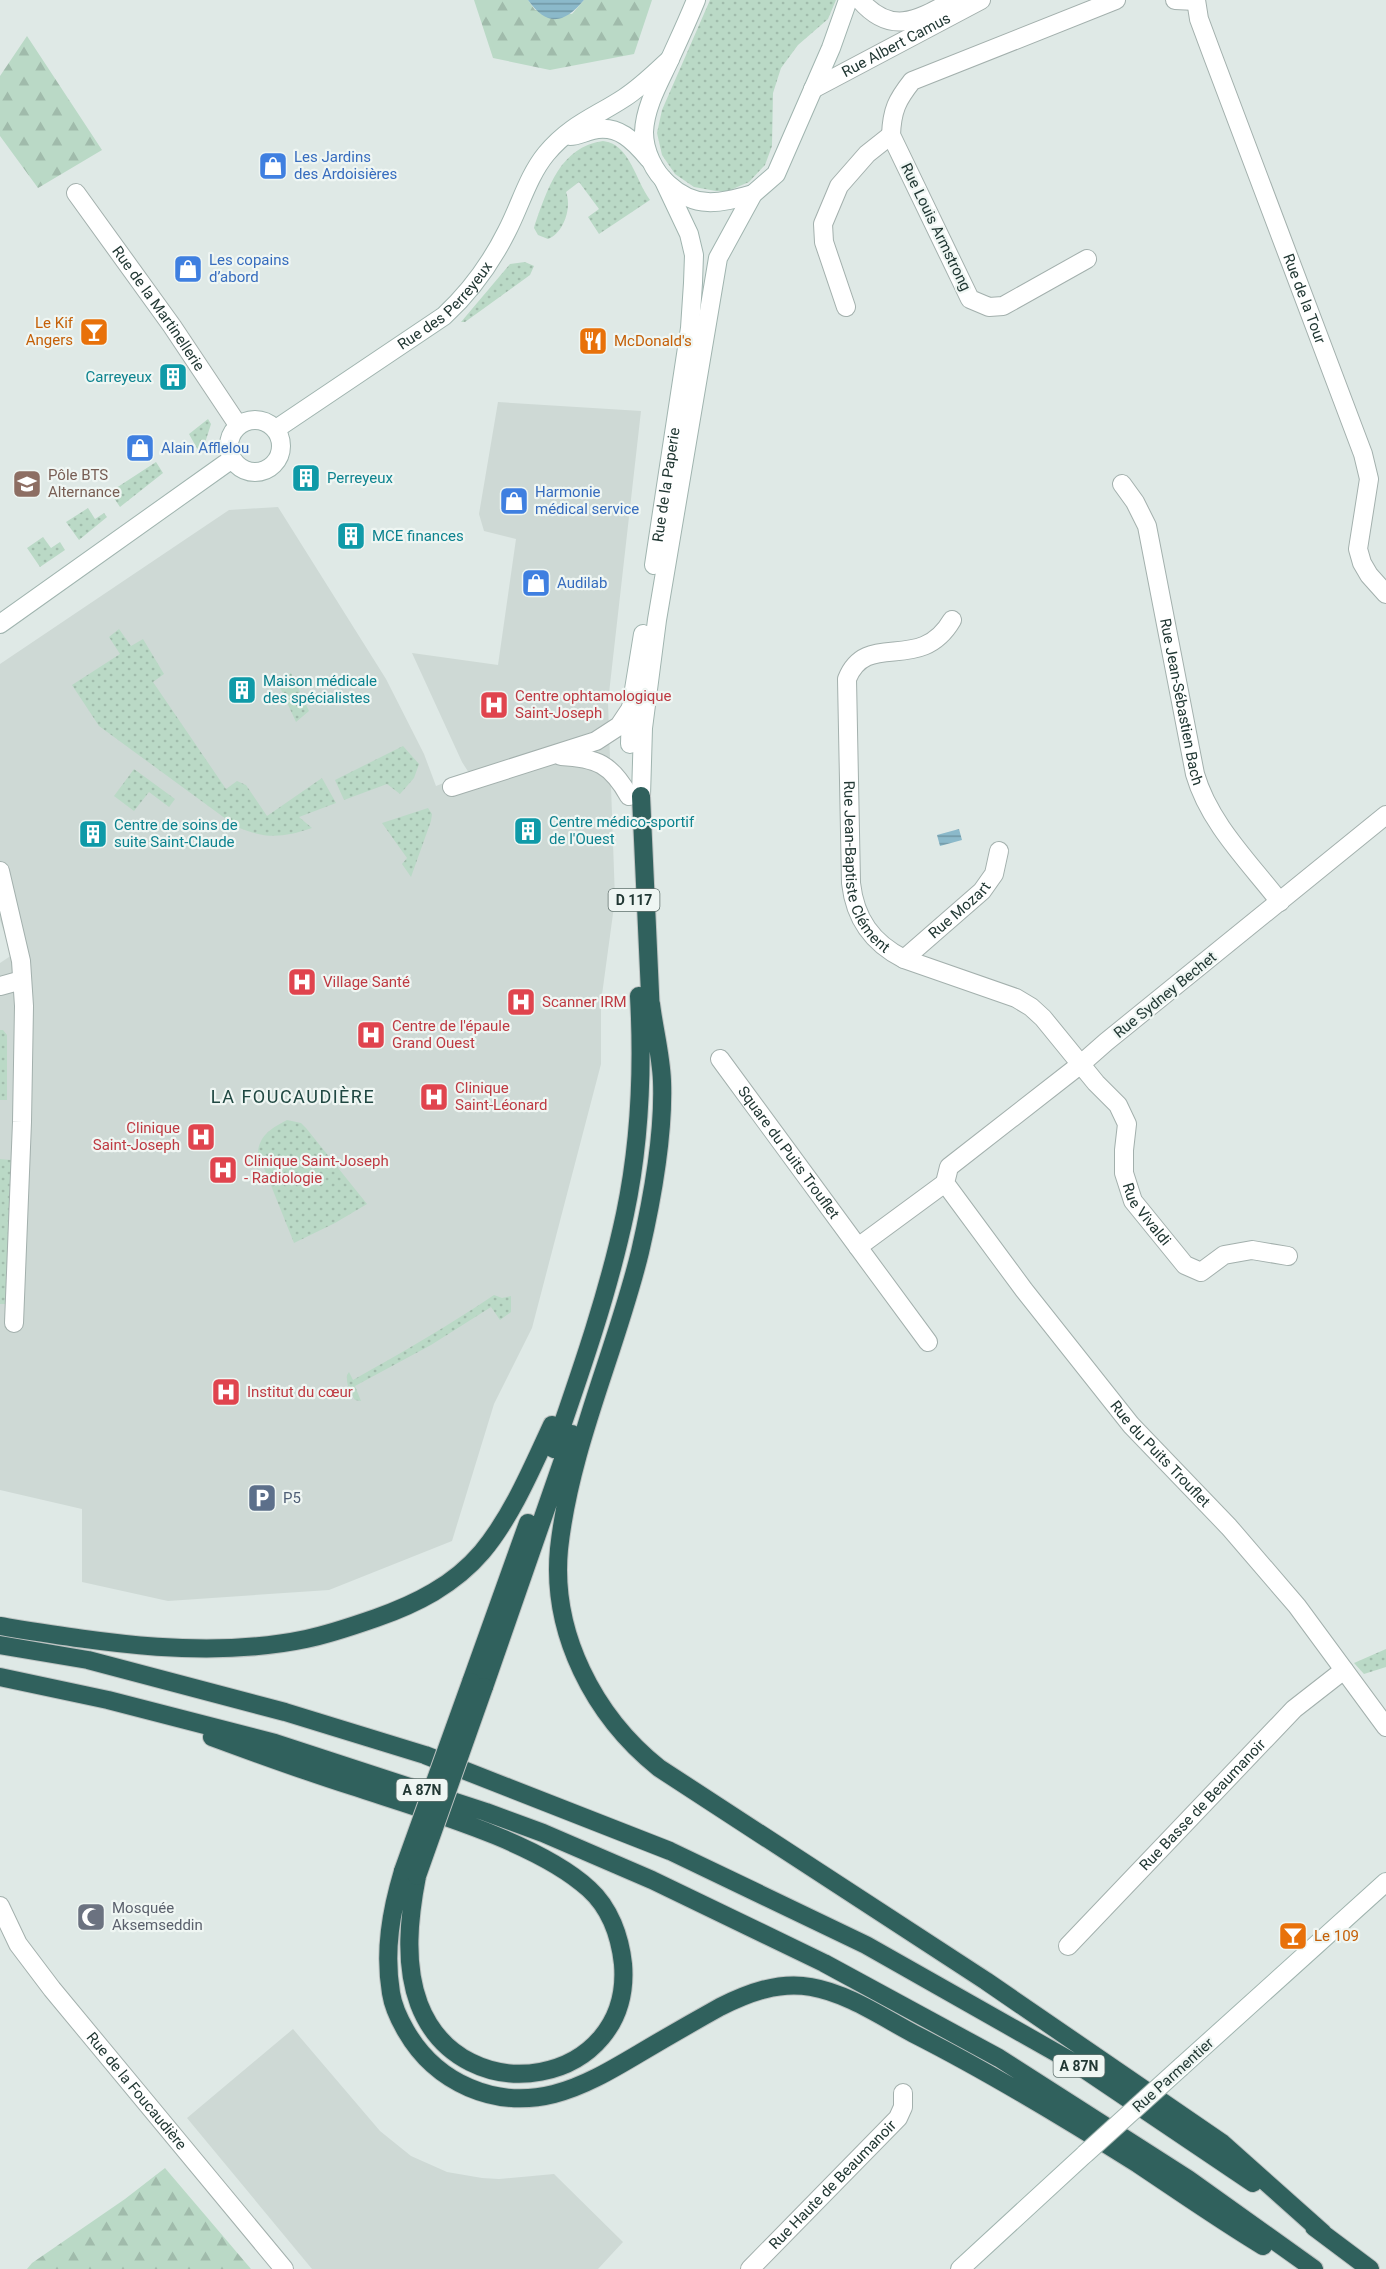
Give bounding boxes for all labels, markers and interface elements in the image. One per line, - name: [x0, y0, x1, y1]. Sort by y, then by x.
- street label: Rue Albert Camus: [839, 9, 953, 81]
- place label: Les Jardins des Ardoisières: [294, 148, 397, 183]
- shop icon: Les Jardins des Ardoisières: [257, 150, 289, 182]
- street label: Rue Louis Armstrong: [897, 160, 975, 294]
- street label: Rue de la Martinellerie: [108, 243, 208, 374]
- place label: Les copains d’abord: [209, 251, 289, 286]
- street label: Rue de la Tour: [1279, 251, 1329, 346]
- shop icon: Les copains d’abord: [172, 253, 204, 285]
- street label: Rue des Perreyeux: [394, 258, 496, 354]
- place label: Le Kif Angers: [26, 314, 74, 349]
- bar icon: Le Kif Angers: [78, 316, 110, 348]
- restaurant icon: McDonald's: [577, 325, 609, 357]
- place label: McDonald's: [614, 332, 692, 350]
- building icon: Carreyeux: [157, 361, 189, 393]
- place label: Carreyeux: [86, 368, 153, 386]
- street label: Rue de la Paperie: [649, 426, 684, 543]
- shop icon: Alain Afflelou: [124, 432, 156, 464]
- place label: Alain Afflelou: [161, 439, 249, 457]
- building icon: Perreyeux: [290, 462, 322, 494]
- place label: Pôle BTS Alternance: [48, 466, 120, 501]
- school or university icon: Pôle BTS Alternance: [11, 468, 43, 500]
- place label: Perreyeux: [327, 469, 393, 487]
- place label: Harmonie médical service: [535, 483, 639, 518]
- shop icon: Harmonie médical service: [498, 485, 530, 517]
- building icon: MCE finances: [335, 520, 367, 552]
- place label: MCE finances: [372, 527, 464, 545]
- shop icon: Audilab: [520, 567, 552, 599]
- place label: Audilab: [557, 574, 607, 592]
- street label: Rue Jean-Sébastien Bach: [1156, 617, 1207, 788]
- place label: Maison médicale des spécialistes: [263, 672, 377, 707]
- building icon: Maison médicale des spécialistes: [226, 674, 258, 706]
- place label: Centre ophtamologique Saint-Joseph: [515, 687, 672, 722]
- hospital icon: Centre ophtamologique Saint-Joseph: [478, 689, 510, 721]
- street label: Rue Jean-Baptiste Clément: [840, 781, 893, 957]
- place label: Centre médico-sportif de l'Ouest: [549, 813, 695, 848]
- building icon: Centre médico-sportif de l'Ouest: [512, 815, 544, 847]
- place label: Centre de soins de suite Saint-Claude: [114, 816, 238, 851]
- building icon: Centre de soins de suite Saint-Claude: [77, 818, 109, 850]
- street label: Rue Mozart: [925, 878, 995, 942]
- road number: D 117: [608, 889, 660, 911]
- street label: Rue Sydney Bechet: [1110, 948, 1220, 1042]
- hospital icon: Village Santé: [286, 966, 318, 998]
- place label: Village Santé: [323, 973, 410, 991]
- hospital icon: Scanner IRM: [505, 986, 537, 1018]
- place label: Scanner IRM: [542, 993, 627, 1011]
- place label: Centre de l'épaule Grand Ouest: [392, 1017, 510, 1052]
- hospital icon: Centre de l'épaule Grand Ouest: [355, 1019, 387, 1051]
- place label: Clinique Saint-Léonard: [455, 1079, 547, 1114]
- hospital icon: Clinique Saint-Léonard: [418, 1081, 450, 1113]
- street label: Square du Puits Trouflet: [734, 1083, 843, 1222]
- district label: LA FOUCAUDIÈRE: [211, 1086, 375, 1107]
- place label: Clinique Saint-Joseph: [93, 1119, 180, 1154]
- hospital icon: Clinique Saint-Joseph: [185, 1121, 217, 1153]
- place label: Clinique Saint-Joseph - Radiologie: [244, 1152, 389, 1187]
- hospital icon: Clinique Saint-Joseph - Radiologie: [207, 1154, 239, 1186]
- street label: Rue Vivaldi: [1119, 1180, 1175, 1249]
- hospital icon: Institut du cœur: [210, 1376, 242, 1408]
- place label: Institut du cœur: [247, 1383, 353, 1401]
- street label: Rue du Puits Trouflet: [1106, 1397, 1214, 1511]
- parking icon: P5: [246, 1482, 278, 1514]
- place label: P5: [283, 1489, 301, 1507]
- street label: Rue Basse de Beaumanoir: [1136, 1735, 1269, 1874]
- road number: A 87N: [396, 1779, 448, 1801]
- place label: Mosquée Aksemseddin: [112, 1899, 203, 1934]
- mosque icon: Mosquée Aksemseddin: [75, 1901, 107, 1933]
- bar icon: Le 109: [1277, 1920, 1309, 1952]
- place label: Le 109: [1314, 1927, 1359, 1945]
- street label: Rue de la Foucaudière: [83, 2029, 191, 2154]
- street label: Rue Parmentier: [1129, 2034, 1217, 2116]
- road number: A 87N: [1054, 2055, 1104, 2077]
- street label: Rue Haute de Beaumanoir: [765, 2116, 900, 2253]

